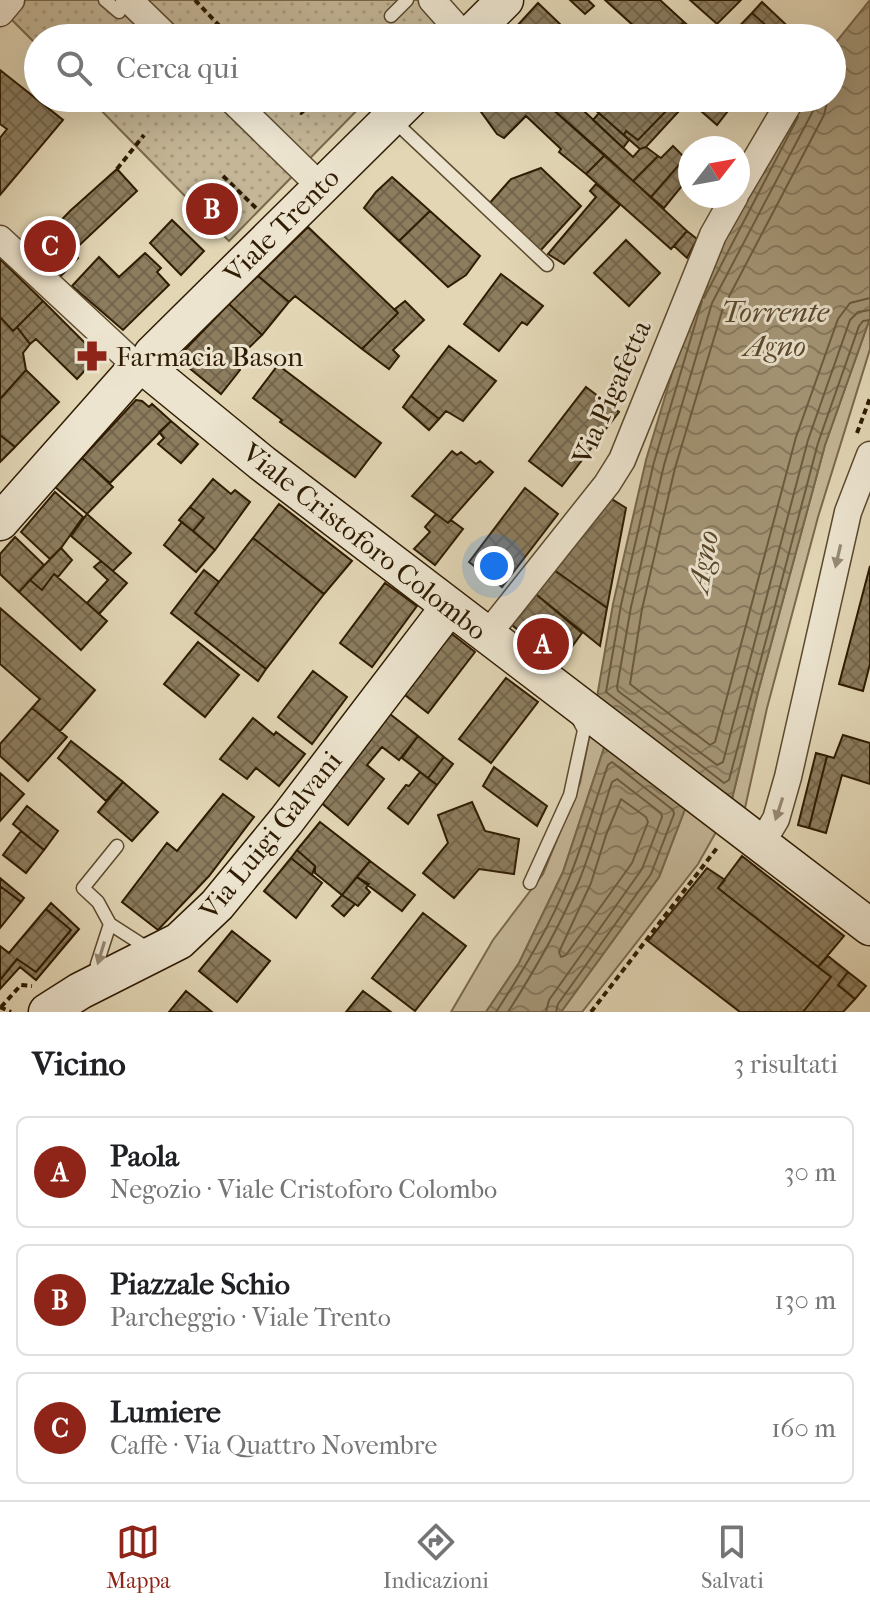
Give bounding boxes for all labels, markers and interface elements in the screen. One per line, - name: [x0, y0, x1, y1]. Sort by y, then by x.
- search box: [24, 24, 846, 112]
- icon: search: [52, 46, 96, 90]
- text: Cerca qui: [116, 51, 239, 86]
- north arrow: [678, 136, 750, 208]
- street label: Viale Trento: [216, 161, 346, 291]
- pin: B: [186, 179, 238, 239]
- pin: C: [24, 216, 76, 276]
- water label: Torrente Agno: [721, 295, 830, 364]
- street label: Via Pigafetta: [565, 314, 658, 470]
- pharmacy icon: Farmacia Bason: [75, 339, 109, 373]
- place label: Farmacia Bason: [116, 340, 303, 373]
- street label: Viale Cristoforo Colombo: [235, 435, 494, 647]
- water label: Agno: [680, 528, 726, 598]
- one-way arrow: [831, 543, 844, 568]
- your location: [474, 546, 514, 586]
- pin: A: [517, 614, 569, 674]
- street label: Via Luigi Galvani: [192, 744, 348, 927]
- one-way arrow: [772, 797, 784, 821]
- one-way arrow: [94, 941, 107, 965]
- text: Vicino: [32, 1044, 126, 1084]
- text: 3 risultati: [733, 1049, 838, 1080]
- text: Paola: [110, 1139, 179, 1174]
- text: A: [52, 1157, 68, 1188]
- text: 30 m: [784, 1157, 836, 1188]
- text: Negozio · Viale Cristoforo Colombo: [110, 1174, 497, 1205]
- text: Piazzale Schio: [110, 1267, 290, 1302]
- text: B: [52, 1285, 68, 1316]
- text: 130 m: [775, 1285, 836, 1316]
- text: Parcheggio · Viale Trento: [110, 1302, 391, 1333]
- text: Lumiere: [110, 1395, 221, 1430]
- text: C: [51, 1413, 69, 1444]
- text: 160 m: [771, 1413, 836, 1444]
- text: Caffè · Via Quattro Novembre: [110, 1430, 437, 1461]
- tab: Mappa: [106, 1520, 171, 1594]
- tab: Indicazioni: [383, 1520, 489, 1594]
- tab: Salvati: [701, 1520, 764, 1594]

